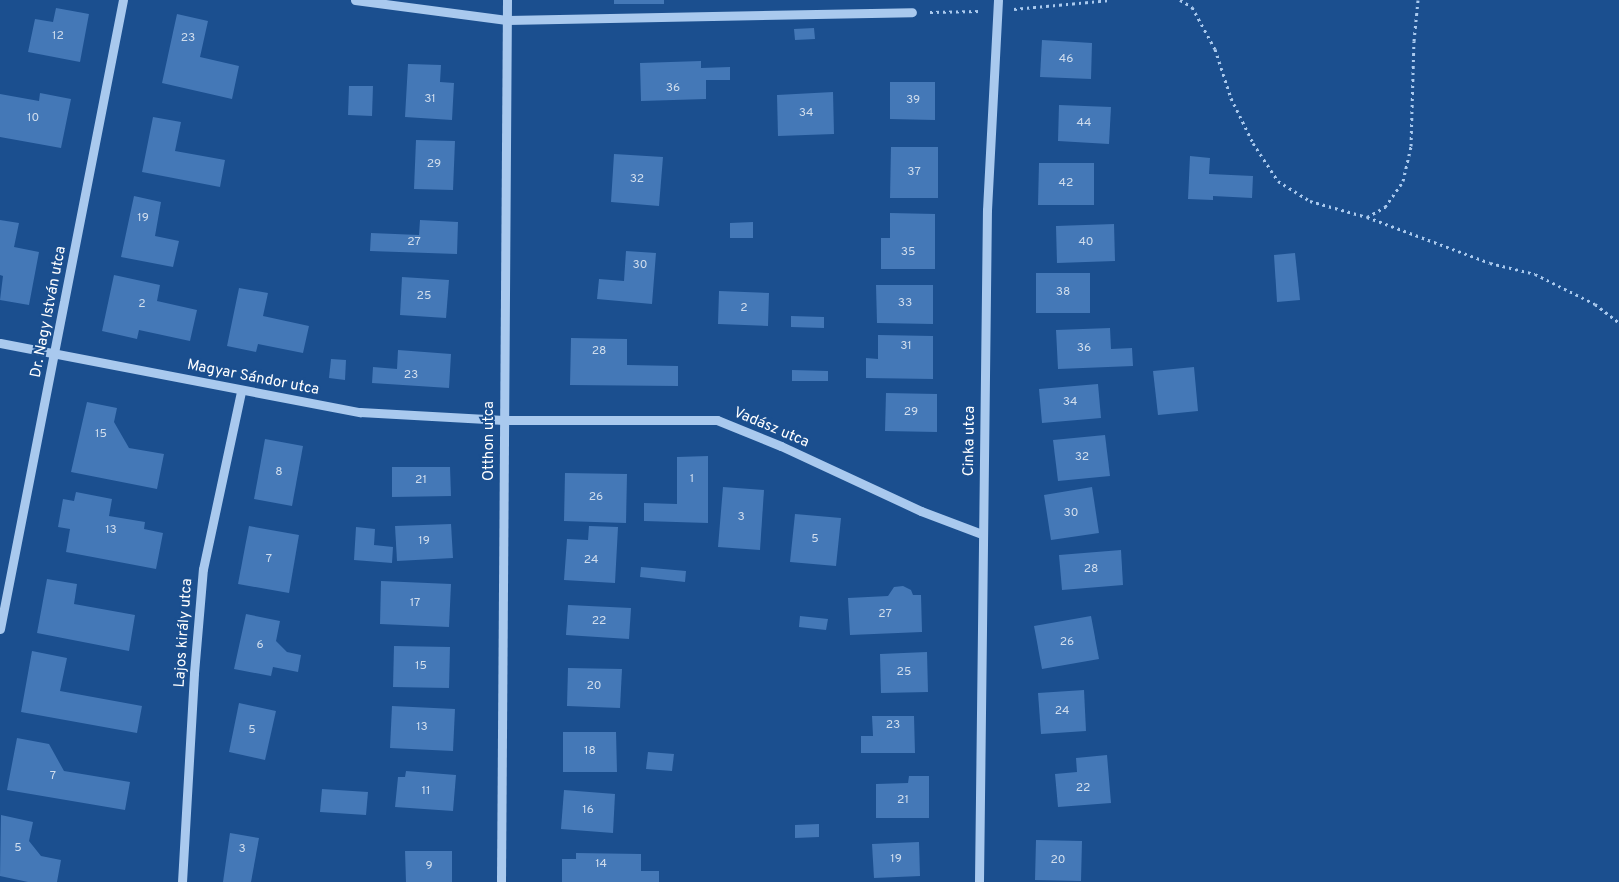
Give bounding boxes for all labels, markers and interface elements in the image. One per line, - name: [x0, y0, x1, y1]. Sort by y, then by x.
- house number: 12: [52, 30, 64, 44]
- house number: 23: [181, 32, 195, 46]
- house number: 46: [1059, 53, 1073, 67]
- house number: 36: [666, 82, 680, 96]
- house number: 31: [424, 93, 436, 107]
- house number: 39: [906, 94, 920, 108]
- house number: 34: [799, 107, 813, 121]
- house number: 10: [27, 112, 39, 126]
- house number: 44: [1077, 117, 1091, 131]
- house number: 29: [427, 158, 441, 172]
- house number: 37: [907, 166, 921, 180]
- house number: 32: [630, 173, 644, 187]
- house number: 42: [1059, 177, 1073, 191]
- house number: 19: [137, 212, 149, 226]
- house number: 27: [407, 236, 421, 250]
- house number: 40: [1078, 236, 1094, 250]
- street label: Dr. Nagy István utca: [27, 245, 71, 379]
- house number: 35: [901, 246, 915, 260]
- house number: 30: [633, 259, 647, 273]
- house number: 38: [1056, 286, 1070, 300]
- house number: 25: [417, 290, 431, 304]
- house number: 33: [898, 297, 912, 311]
- house number: 2: [138, 298, 146, 312]
- house number: 2: [740, 302, 748, 316]
- house number: 31: [900, 340, 912, 354]
- house number: 36: [1077, 342, 1091, 356]
- house number: 28: [592, 345, 606, 359]
- street label: Magyar Sándor utca: [185, 356, 321, 400]
- house number: 23: [404, 369, 418, 383]
- house number: 34: [1063, 396, 1077, 410]
- street label: Otthon utca: [481, 401, 499, 481]
- street label: Vadász utca: [730, 404, 812, 452]
- house number: 29: [904, 406, 918, 420]
- street label: Cinka utca: [960, 406, 980, 476]
- house number: 15: [95, 428, 107, 442]
- house number: 32: [1075, 451, 1089, 465]
- house number: 8: [275, 466, 283, 480]
- house number: 1: [690, 473, 694, 487]
- house number: 21: [415, 474, 427, 488]
- house number: 26: [589, 491, 603, 505]
- house number: 30: [1064, 507, 1078, 521]
- house number: 3: [737, 511, 745, 525]
- house number: 13: [105, 524, 117, 538]
- house number: 5: [811, 533, 819, 547]
- house number: 19: [418, 535, 430, 549]
- house number: 7: [266, 553, 272, 567]
- house number: 24: [584, 554, 598, 568]
- house number: 28: [1084, 563, 1098, 577]
- street label: Lajos király utca: [171, 578, 197, 688]
- house number: 17: [410, 597, 420, 611]
- house number: 27: [878, 608, 892, 622]
- house number: 22: [592, 615, 606, 629]
- house number: 26: [1060, 636, 1074, 650]
- house number: 6: [256, 639, 264, 653]
- house number: 15: [415, 660, 427, 674]
- house number: 25: [897, 666, 911, 680]
- house number: 20: [586, 680, 602, 694]
- house number: 24: [1055, 705, 1069, 719]
- house number: 23: [886, 719, 900, 733]
- house number: 13: [416, 721, 428, 735]
- house number: 5: [248, 724, 256, 738]
- house number: 18: [584, 745, 596, 759]
- house number: 7: [50, 770, 56, 784]
- house number: 22: [1076, 782, 1090, 796]
- house number: 11: [422, 785, 430, 799]
- house number: 21: [897, 794, 909, 808]
- house number: 16: [582, 804, 594, 818]
- house number: 5: [14, 842, 22, 856]
- house number: 3: [238, 843, 246, 857]
- house number: 19: [890, 853, 902, 867]
- house number: 20: [1050, 854, 1066, 868]
- house number: 14: [595, 858, 607, 872]
- house number: 9: [425, 860, 433, 874]

